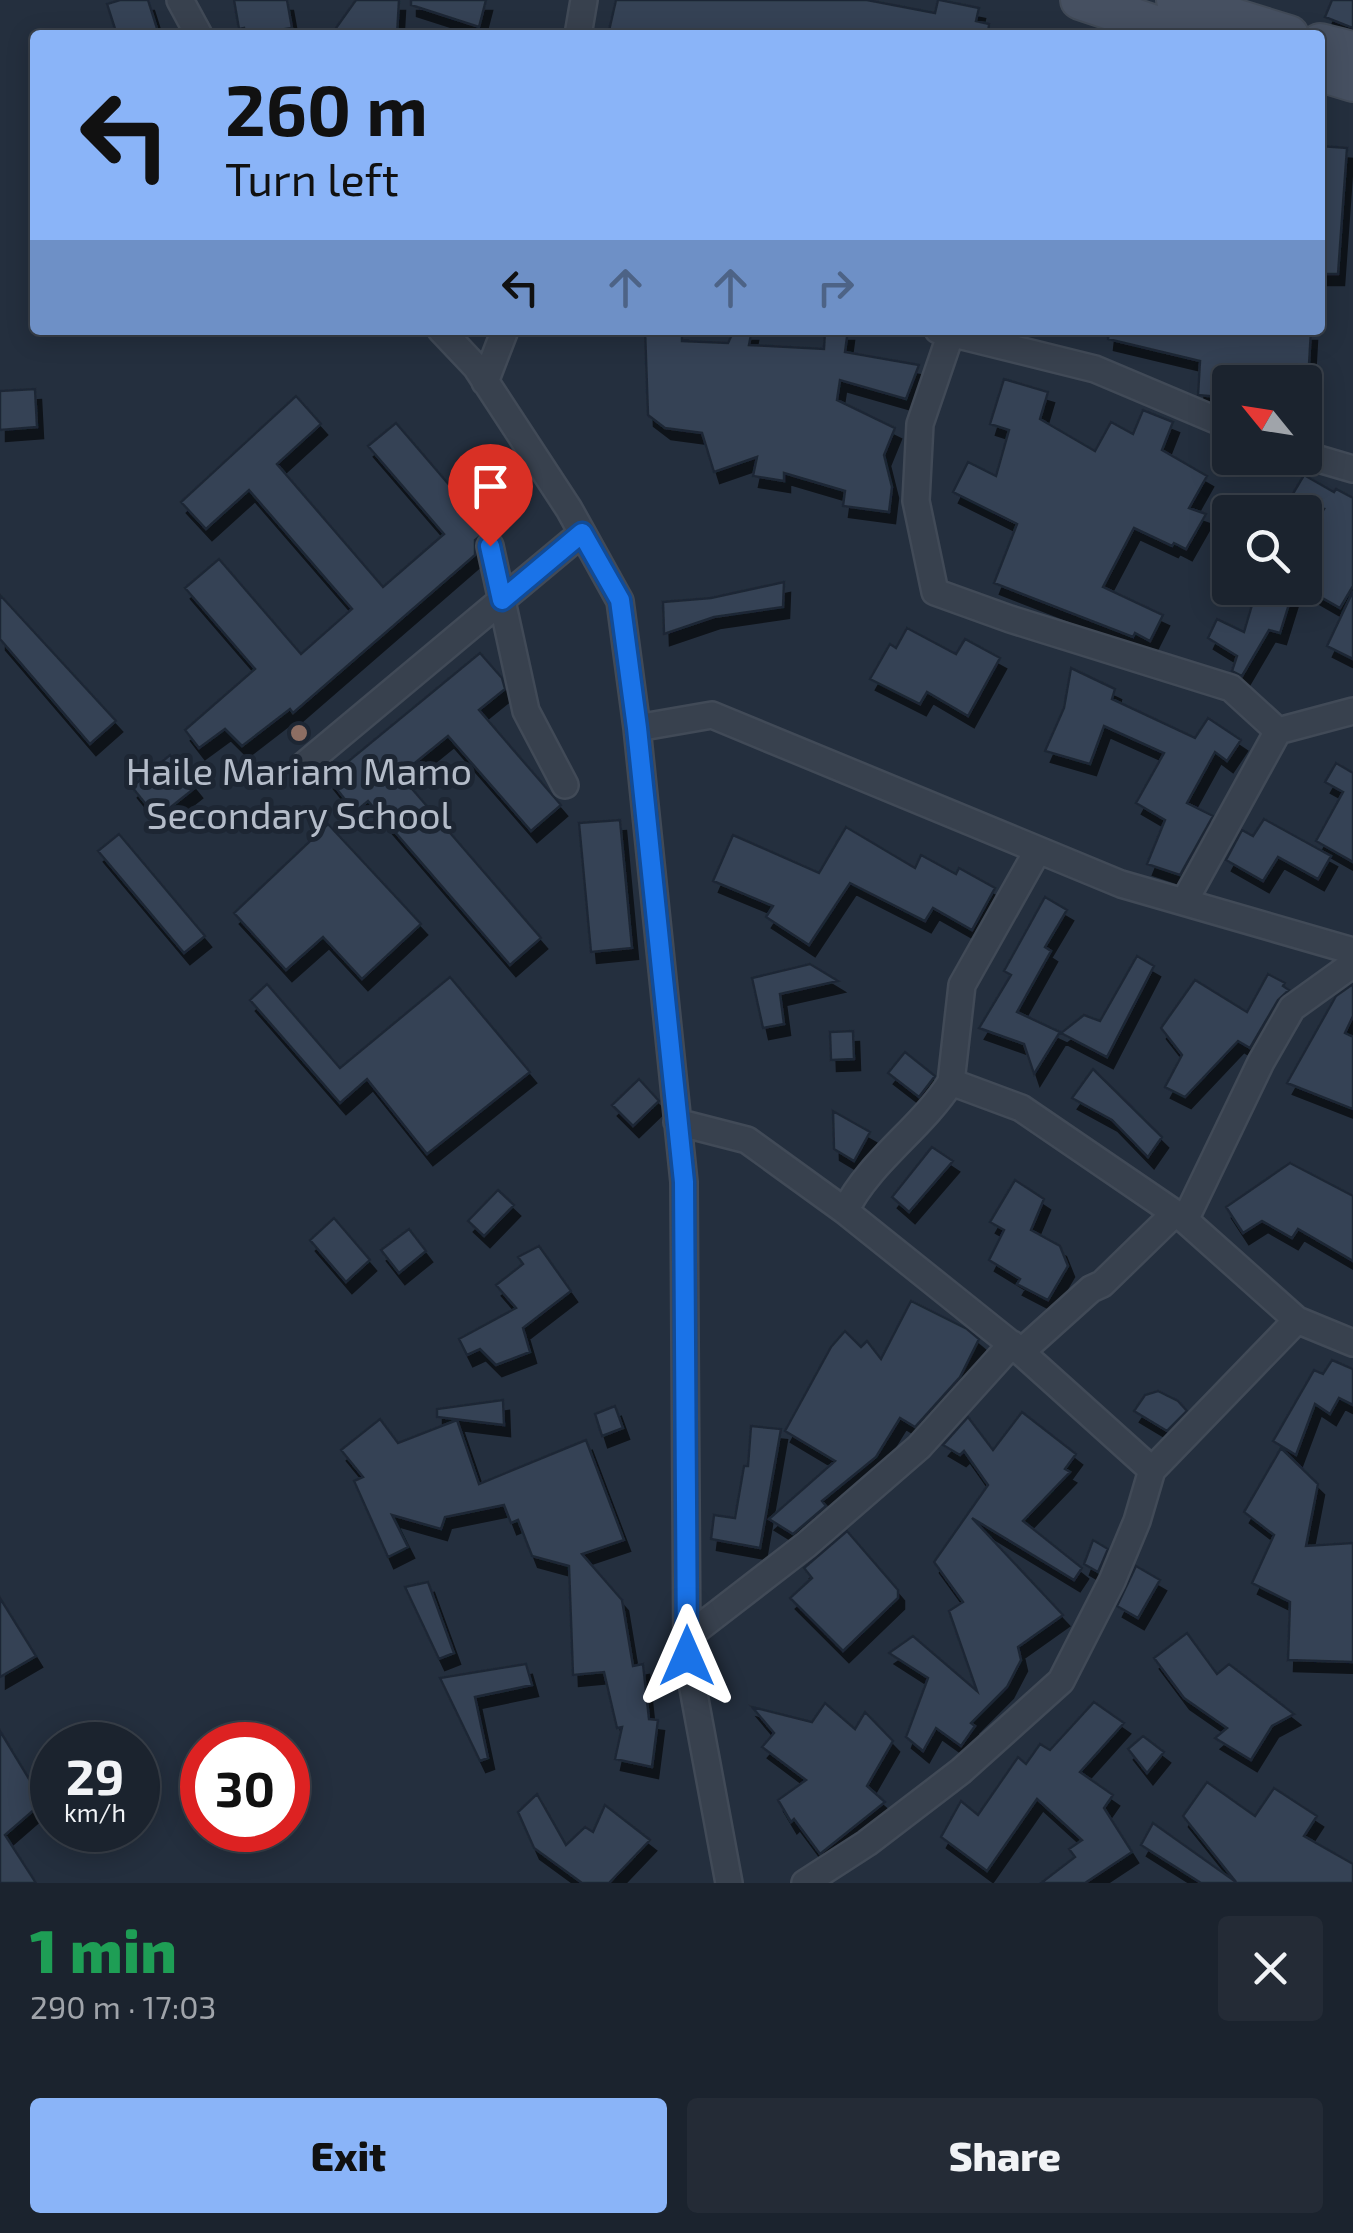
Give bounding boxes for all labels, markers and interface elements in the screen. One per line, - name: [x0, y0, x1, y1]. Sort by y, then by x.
- text: 260 m: [225, 66, 428, 150]
- icon: left: [60, 70, 190, 200]
- text: Turn left: [225, 151, 399, 205]
- icon: left: [493, 260, 548, 315]
- icon: ahead: [598, 260, 653, 315]
- icon: ahead: [703, 260, 758, 315]
- icon: right: [808, 260, 863, 315]
- north arrow: [1212, 365, 1322, 475]
- map controls: [1212, 365, 1322, 605]
- pin: [448, 444, 533, 547]
- icon: arrive: [463, 459, 518, 514]
- button: search: [1212, 495, 1322, 605]
- marker: Haile Mariam Mamo Secondary School: [288, 722, 310, 744]
- place label: Haile Mariam Mamo Secondary School: [126, 747, 472, 837]
- position arrow: [635, 1604, 739, 1708]
- speed limit sign: 30: [180, 1722, 310, 1852]
- text: 29: [66, 1745, 124, 1805]
- text: km/h: [64, 1797, 126, 1827]
- text: 1 min: [30, 1913, 177, 1985]
- button: close: [1218, 1916, 1323, 2021]
- text: 290 m · 17:03: [30, 1987, 216, 2025]
- button: Exit: [30, 2098, 667, 2213]
- button: Share: [687, 2098, 1323, 2213]

